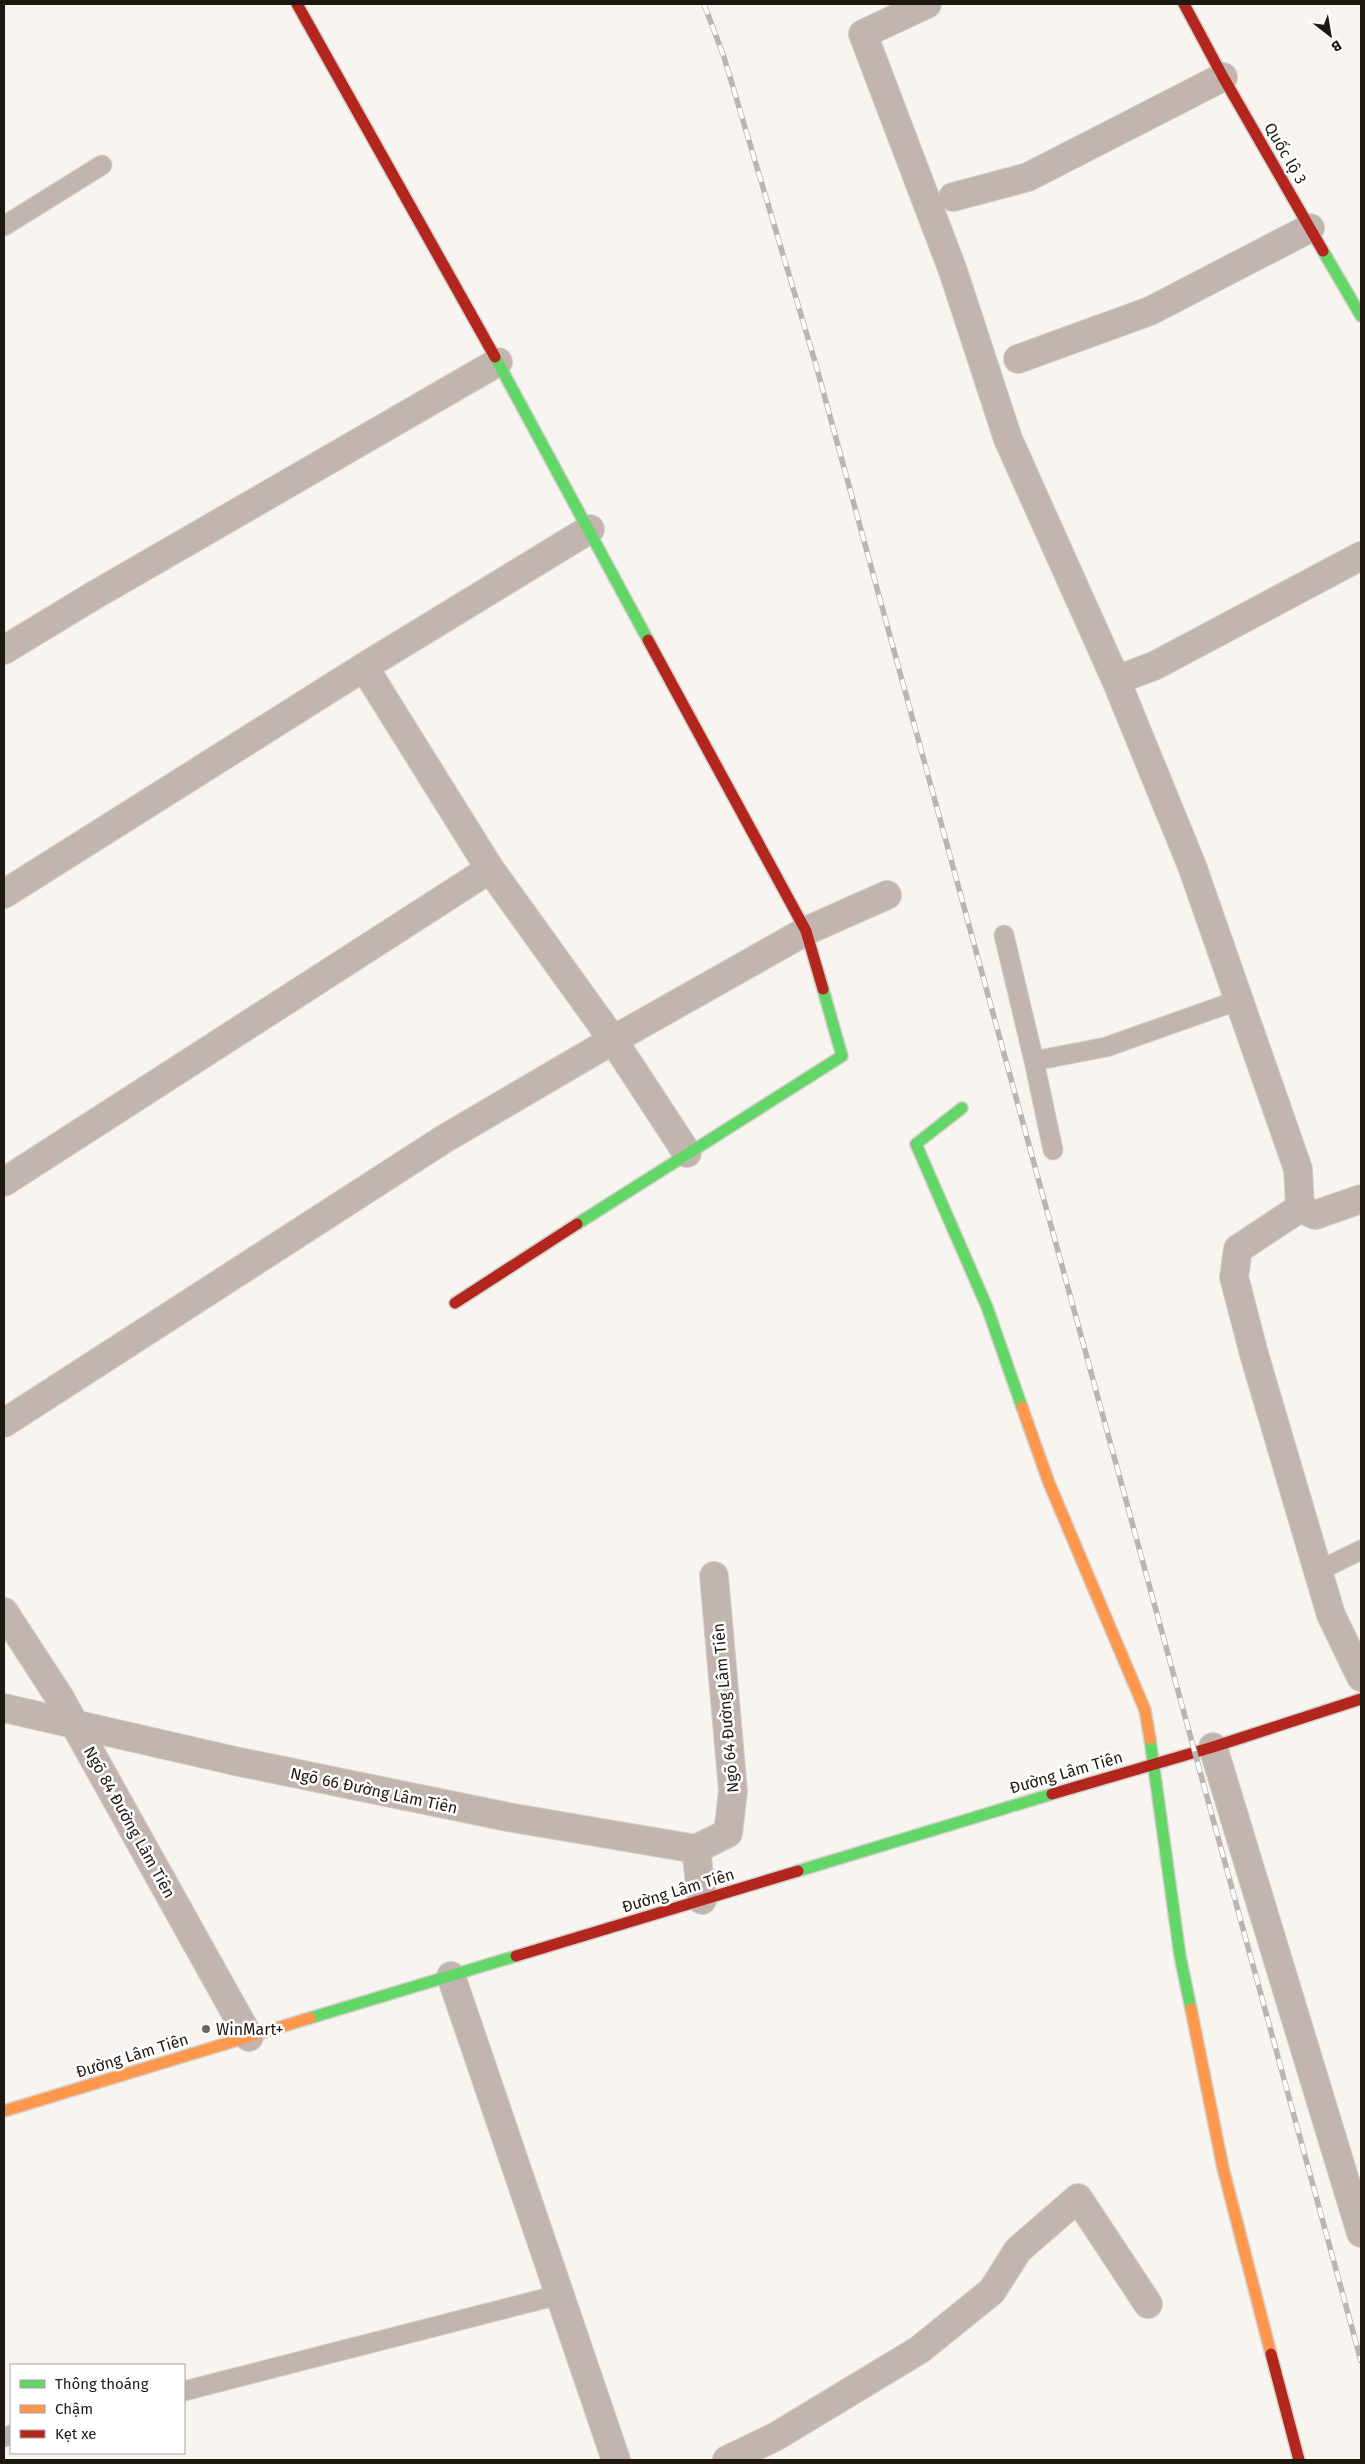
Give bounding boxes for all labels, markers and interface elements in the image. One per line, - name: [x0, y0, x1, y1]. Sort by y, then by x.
- north arrow: [1305, 10, 1355, 60]
- text: B: [1328, 36, 1345, 55]
- street label: Quốc lộ 3: [1260, 119, 1312, 187]
- street label: Ngõ 64 Đường Lâm Tiên: [709, 1622, 742, 1794]
- street label: Ngõ 84 Đường Lâm Tiên: [80, 1743, 179, 1902]
- street label: Đường Lâm Tiên: [1007, 1747, 1125, 1798]
- street label: Ngõ 66 Đường Lâm Tiên: [289, 1763, 459, 1818]
- street label: Đường Lâm Tiên: [620, 1864, 737, 1917]
- place label: WinMart+: [216, 2020, 284, 2039]
- marker: WinMart+: [200, 2023, 212, 2035]
- street label: Đường Lâm Tiên: [74, 2029, 191, 2082]
- legend: [10, 2364, 185, 2454]
- text: Thông thoáng: [55, 2375, 149, 2393]
- text: Chậm: [55, 2400, 93, 2418]
- text: Kẹt xe: [55, 2425, 97, 2443]

